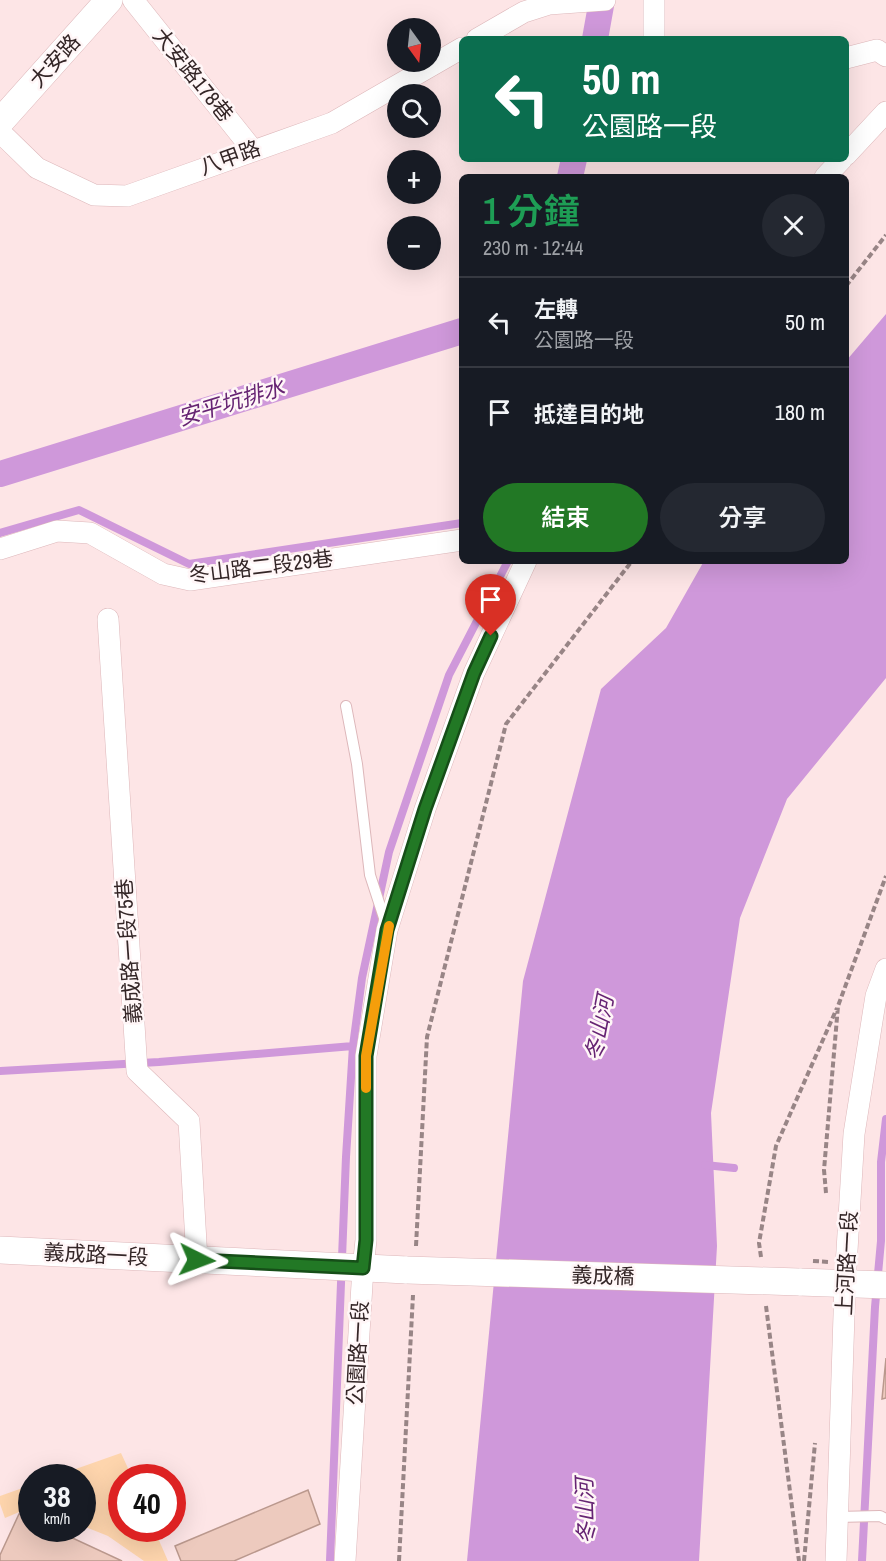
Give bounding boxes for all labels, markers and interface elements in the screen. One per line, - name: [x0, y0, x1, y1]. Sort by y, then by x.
- north arrow: [387, 18, 441, 72]
- map controls: [387, 18, 441, 270]
- street label: 大安路178巷: [147, 22, 240, 128]
- street label: 大安路: [23, 28, 86, 94]
- text: 50 m: [582, 51, 661, 107]
- icon: left: [483, 60, 561, 138]
- button: search: [387, 84, 441, 138]
- text: 公園路一段: [582, 108, 717, 144]
- street label: 八甲路: [195, 133, 264, 182]
- button: +: [387, 150, 441, 204]
- text: 1 分鐘: [483, 187, 580, 235]
- button: close: [762, 194, 825, 257]
- button: −: [387, 216, 441, 270]
- text: 230 m · 12:44: [483, 234, 583, 261]
- text: 左轉: [534, 294, 578, 324]
- icon: left: [483, 306, 516, 339]
- text: 50 m: [785, 307, 825, 337]
- text: 公園路一段: [534, 326, 634, 353]
- water label: 安平坑排水: [174, 371, 289, 432]
- icon: arrive: [483, 396, 516, 429]
- text: 180 m: [775, 397, 825, 427]
- text: 抵達目的地: [534, 399, 644, 429]
- button: 結束: [483, 483, 648, 552]
- button: 分享: [660, 483, 825, 552]
- street label: 冬山路二段29巷: [187, 543, 335, 590]
- pin: [465, 574, 516, 636]
- icon: arrive: [474, 583, 507, 616]
- street label: 義成路一段75巷: [109, 878, 148, 1024]
- water label: 冬山河: [578, 989, 621, 1063]
- street label: 上河路一段: [829, 1210, 864, 1316]
- position arrow: [165, 1228, 229, 1292]
- street label: 義成路一段: [43, 1237, 149, 1272]
- street label: 義成橋: [571, 1260, 635, 1291]
- street label: 公園路一段: [340, 1300, 375, 1406]
- speed limit sign: 40: [108, 1464, 186, 1542]
- water label: 冬山河: [569, 1474, 601, 1545]
- text: 38: [43, 1476, 71, 1516]
- text: km/h: [44, 1508, 70, 1529]

